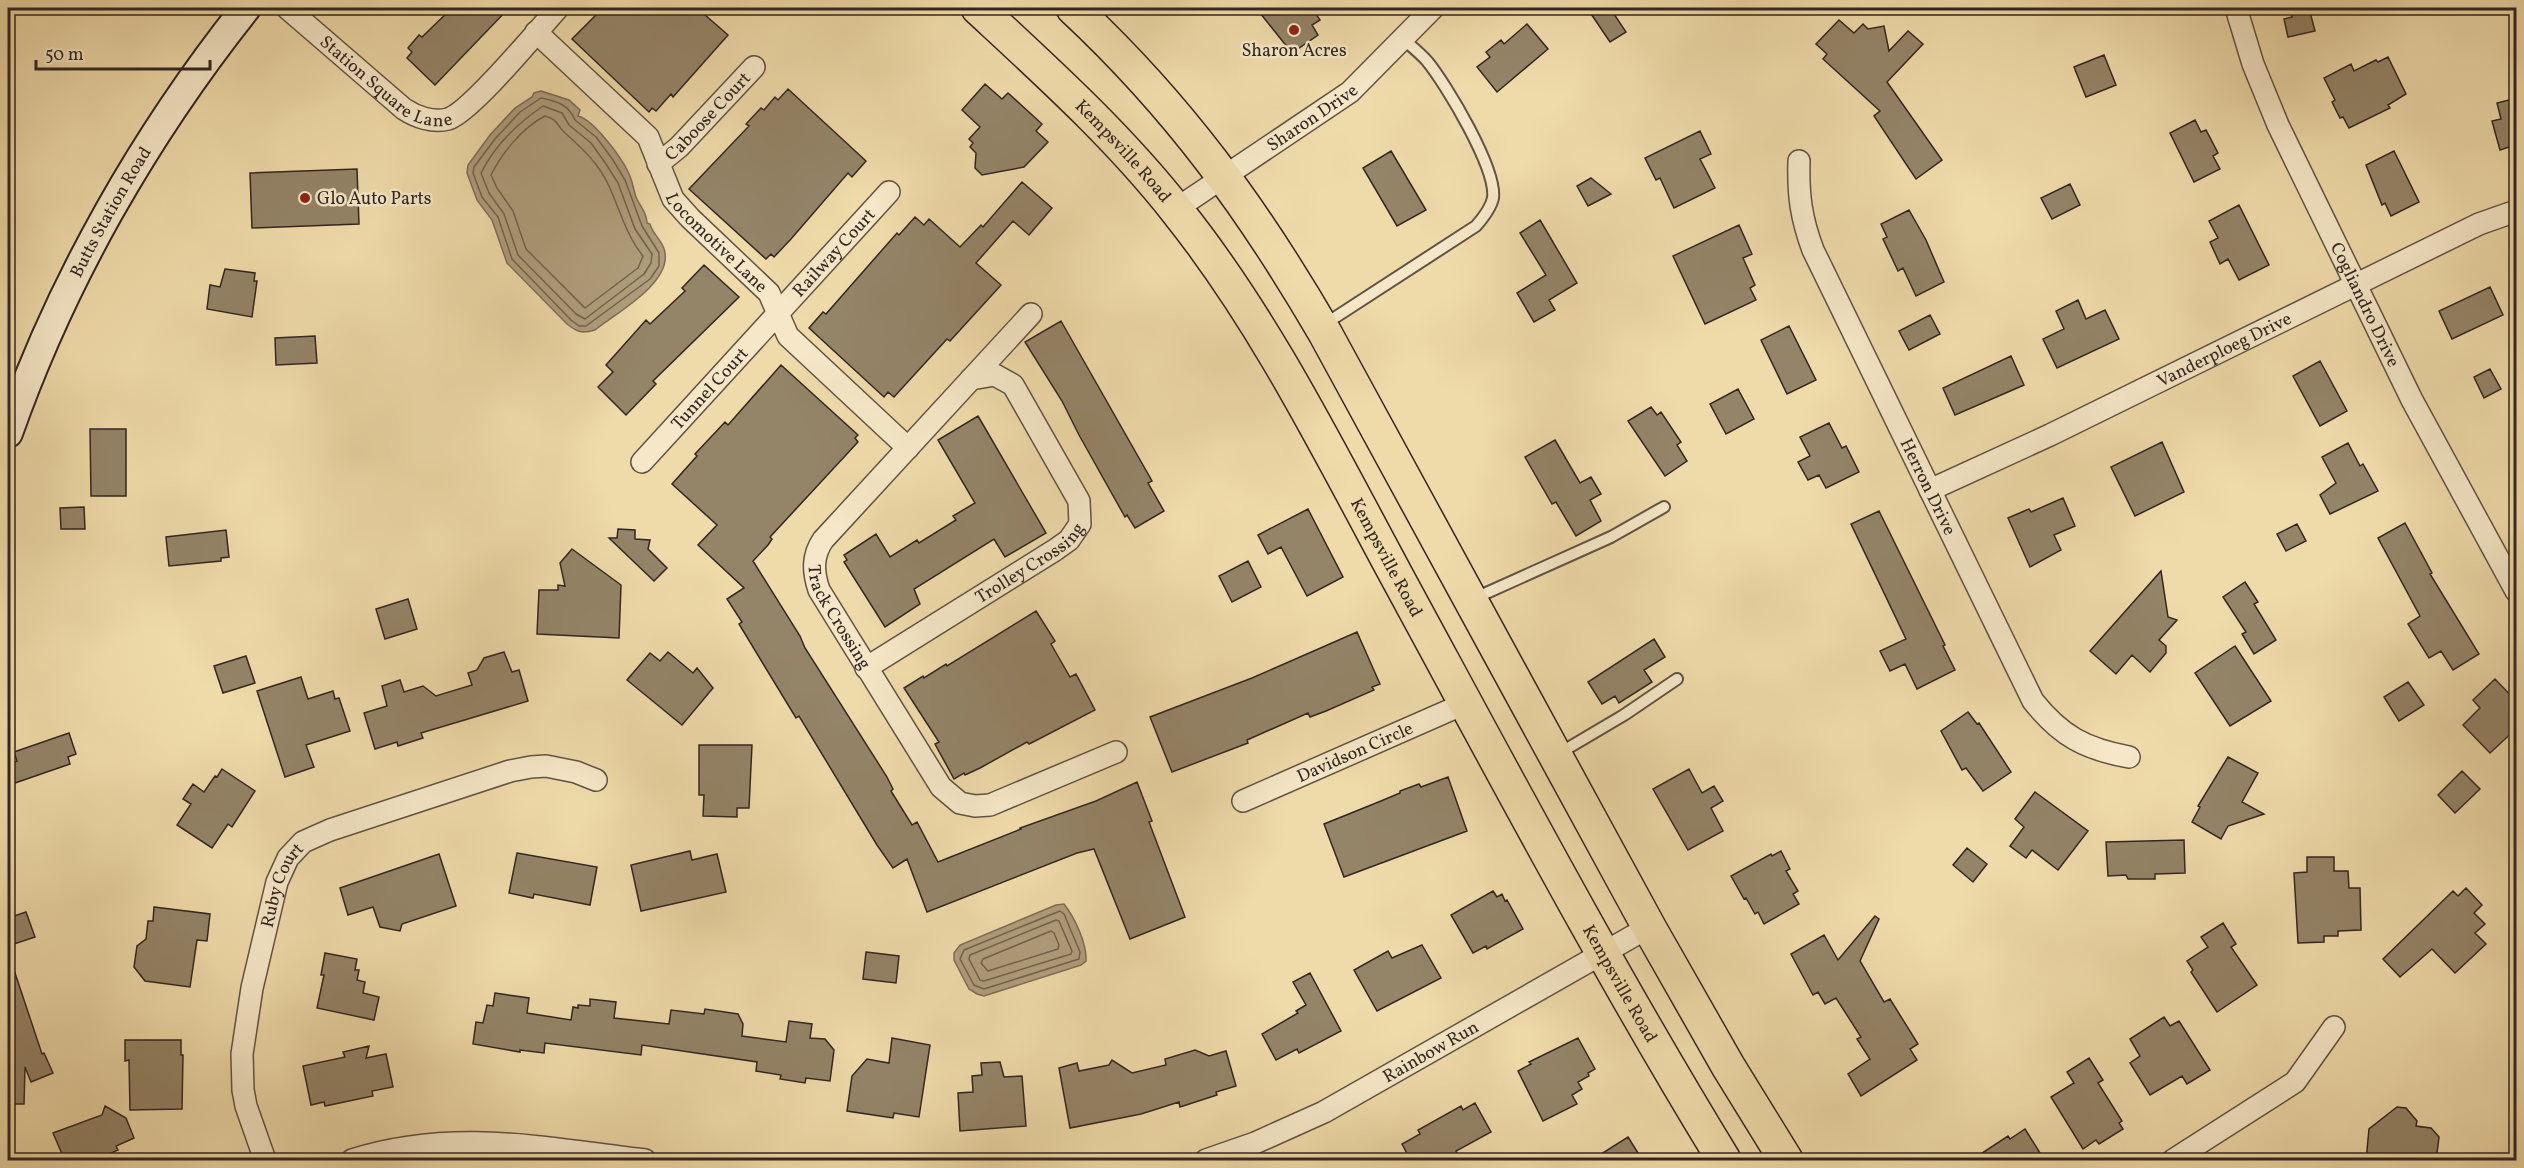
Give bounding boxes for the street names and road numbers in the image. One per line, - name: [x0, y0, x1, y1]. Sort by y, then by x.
- street label: Station Square Lane: [314, 31, 455, 134]
- street label: Caboose Court: [660, 67, 757, 168]
- street label: Sharon Drive: [1262, 79, 1365, 158]
- street label: Kempsville Road: [1069, 95, 1176, 209]
- street label: Butts Station Road: [65, 142, 158, 282]
- street label: Locomotive Lane: [658, 190, 773, 299]
- street label: Railway Court: [788, 203, 882, 303]
- street label: Cogliandro Drive: [2323, 238, 2405, 372]
- street label: Vanderploeg Drive: [2153, 307, 2296, 394]
- street label: Tunnel Court: [666, 342, 755, 436]
- street label: Herron Drive: [1893, 435, 1961, 540]
- street label: Kempsville Road: [1343, 494, 1428, 622]
- street label: Trolley Crossing: [971, 518, 1091, 611]
- street label: Track Crossing: [800, 564, 876, 675]
- street label: Davidson Circle: [1293, 717, 1417, 790]
- street label: Ruby Court: [256, 838, 310, 930]
- street label: Kempsville Road: [1575, 921, 1663, 1048]
- street label: Rainbow Run: [1379, 1015, 1484, 1090]

